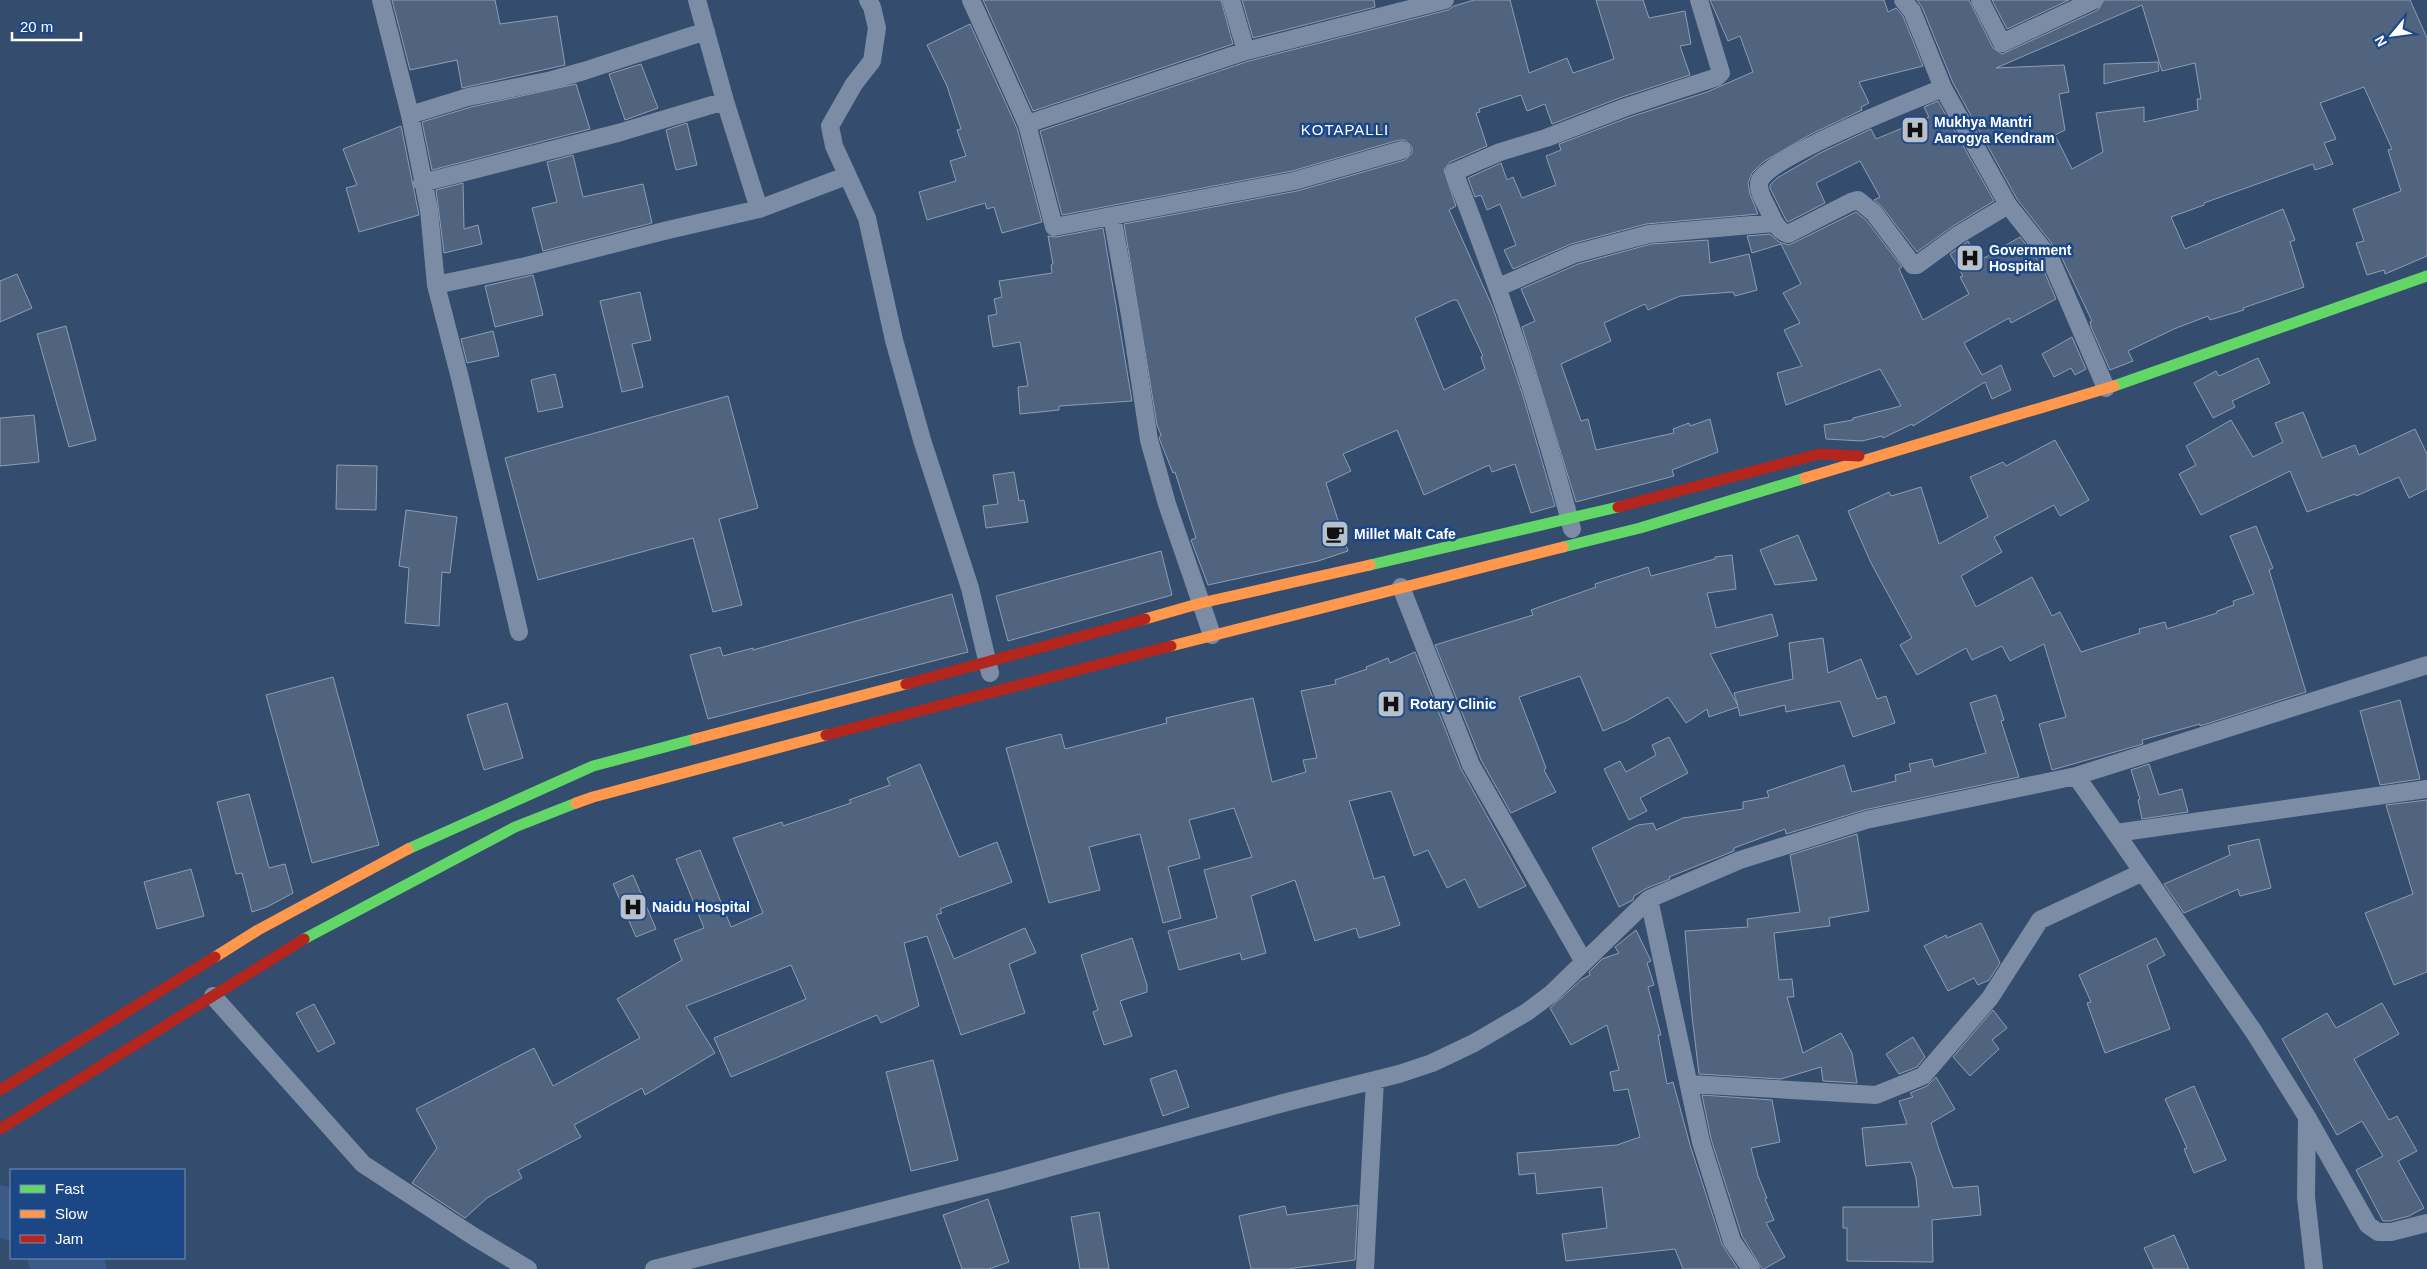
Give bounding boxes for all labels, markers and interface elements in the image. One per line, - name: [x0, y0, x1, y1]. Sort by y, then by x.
- scale bar: [12, 10, 81, 42]
- north arrow: [2367, 10, 2417, 60]
- text: 20 m: [20, 18, 53, 35]
- text: N: [2371, 33, 2390, 50]
- place label: Mukhya Mantri Aarogya Kendram: [1934, 114, 2055, 146]
- hospital icon: Mukhya Mantri Aarogya Kendram: [1900, 115, 1930, 145]
- district label: KOTAPALLI: [1301, 121, 1389, 138]
- place label: Government Hospital: [1989, 242, 2072, 274]
- hospital icon: Government Hospital: [1955, 243, 1985, 273]
- cafe icon: Millet Malt Cafe: [1320, 519, 1350, 549]
- place label: Millet Malt Cafe: [1354, 526, 1456, 542]
- hospital icon: Rotary Clinic: [1376, 689, 1406, 719]
- place label: Rotary Clinic: [1410, 696, 1497, 712]
- hospital icon: Naidu Hospital: [618, 892, 648, 922]
- place label: Naidu Hospital: [652, 899, 750, 915]
- legend: [10, 1169, 185, 1259]
- text: Fast: [55, 1180, 85, 1197]
- text: Slow: [55, 1205, 88, 1222]
- text: Jam: [55, 1230, 83, 1247]

